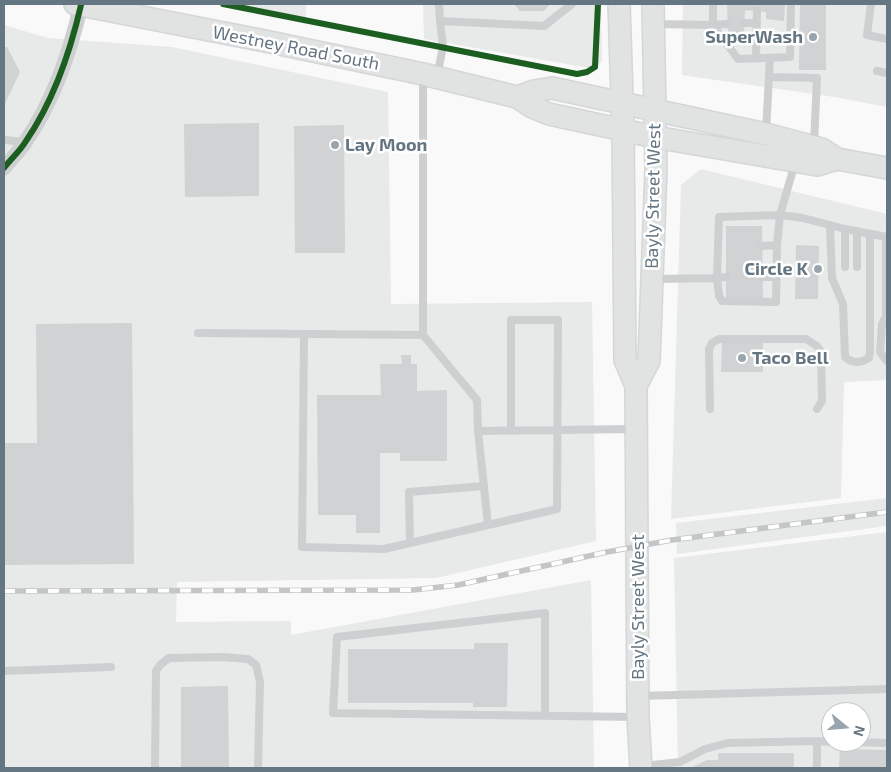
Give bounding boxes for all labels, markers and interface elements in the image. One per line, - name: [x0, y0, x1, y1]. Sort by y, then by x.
- street label: Westney Road South: [211, 21, 381, 75]
- place label: SuperWash: [705, 26, 803, 48]
- marker: SuperWash: [807, 31, 819, 43]
- street label: Bayly Street West: [641, 123, 665, 269]
- place label: Lay Moon: [345, 134, 427, 156]
- marker: Lay Moon: [329, 139, 341, 151]
- place label: Circle K: [744, 258, 808, 280]
- marker: Circle K: [812, 263, 824, 275]
- place label: Taco Bell: [752, 347, 829, 369]
- marker: Taco Bell: [736, 352, 748, 364]
- street label: Bayly Street West: [627, 534, 649, 680]
- north arrow: [821, 702, 871, 752]
- text: N: [850, 724, 869, 739]

